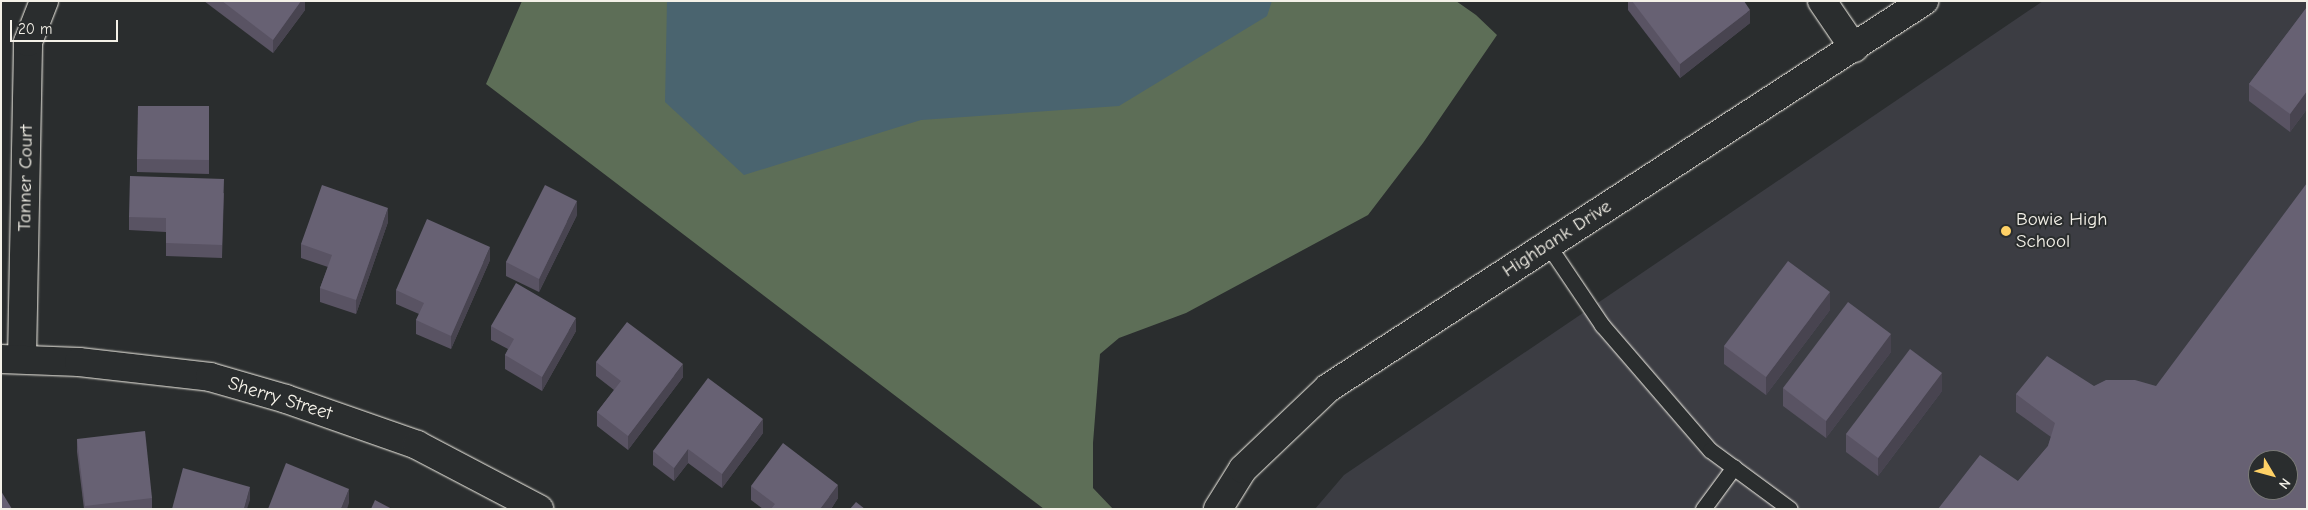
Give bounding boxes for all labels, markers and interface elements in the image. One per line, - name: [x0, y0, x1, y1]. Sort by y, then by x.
- scale bar: [12, 10, 120, 42]
- text: 20 m: [18, 20, 52, 38]
- street label: Tanner Court: [14, 124, 38, 232]
- street label: Highbank Drive: [1498, 195, 1616, 283]
- place label: Bowie High School: [2016, 209, 2108, 253]
- marker: Bowie High School: [2000, 225, 2012, 237]
- street label: Sherry Street: [225, 372, 335, 426]
- north arrow: [2248, 450, 2298, 500]
- text: N: [2275, 475, 2294, 492]

